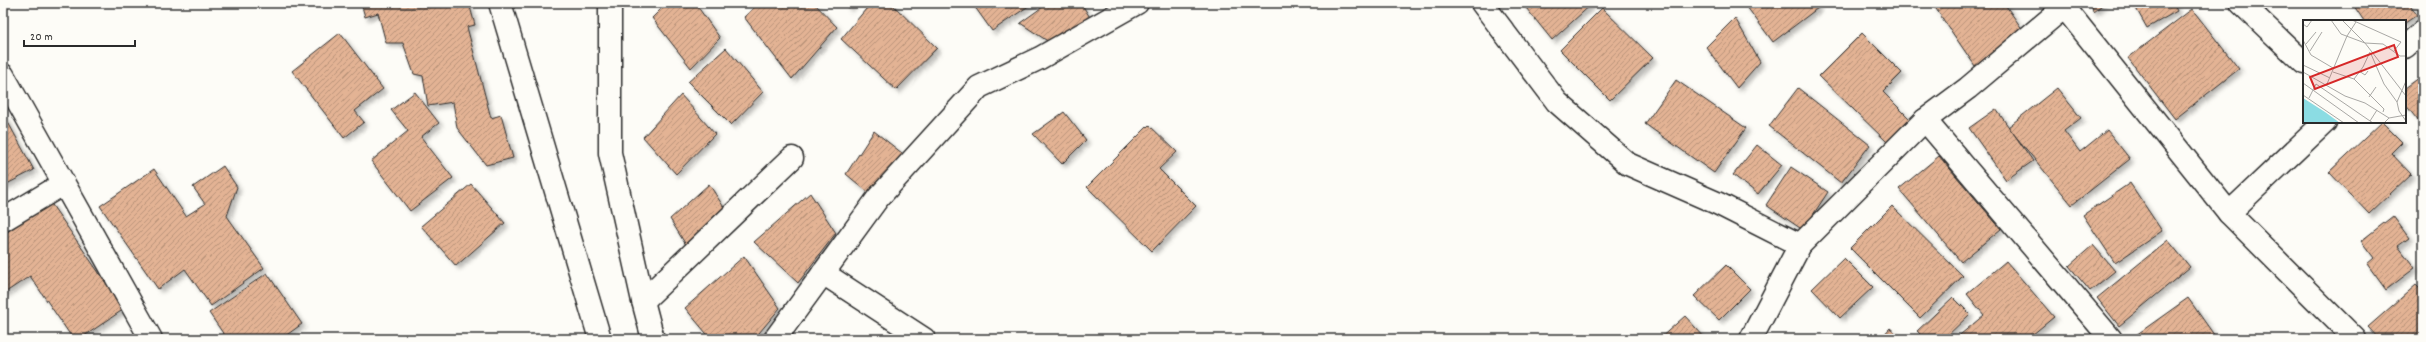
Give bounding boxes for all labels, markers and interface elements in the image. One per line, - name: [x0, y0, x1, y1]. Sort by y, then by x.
- inset map: [2303, 20, 2406, 123]
- scale bar: [24, 22, 135, 48]
- text: 20 m: [30, 29, 53, 46]

